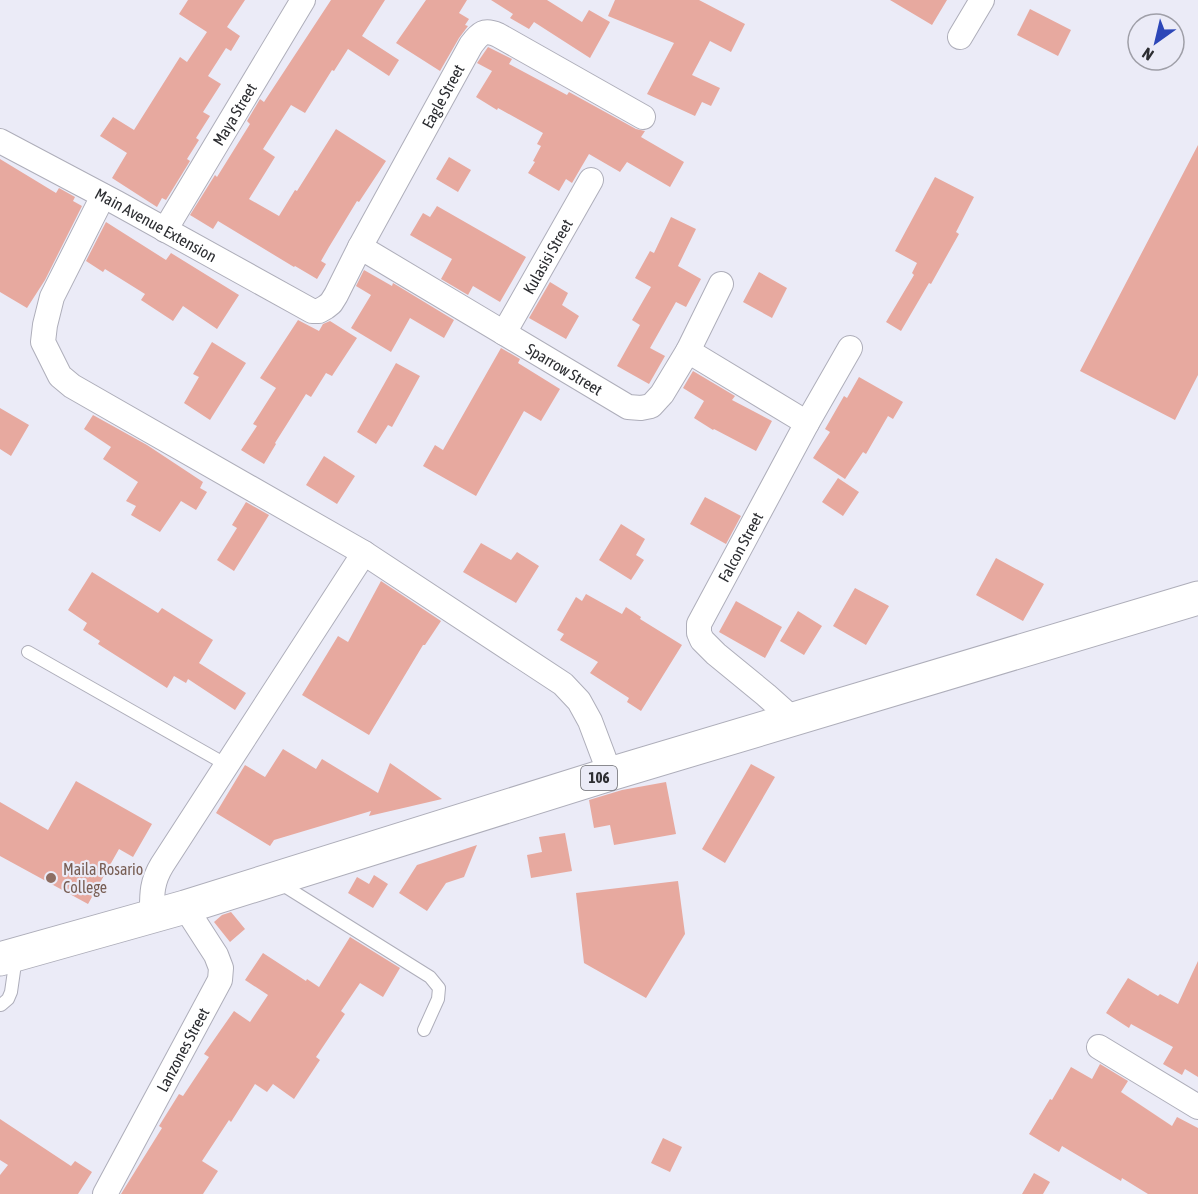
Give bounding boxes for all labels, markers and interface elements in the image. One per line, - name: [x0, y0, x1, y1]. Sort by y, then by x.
- north arrow: [1126, 12, 1186, 72]
- text: N: [1139, 44, 1157, 65]
- street label: Eagle Street: [418, 61, 468, 131]
- street label: Maya Street: [209, 80, 260, 149]
- street label: Main Avenue Extension: [92, 184, 220, 265]
- street label: Kulasisi Street: [519, 216, 576, 297]
- street label: Sparrow Street: [523, 339, 606, 399]
- street label: Falcon Street: [714, 509, 767, 585]
- road number: 106: [581, 766, 617, 790]
- place label: Maila Rosario College: [63, 860, 143, 897]
- marker: Maila Rosario College: [44, 871, 58, 885]
- street label: Lanzones Street: [153, 1004, 213, 1095]

